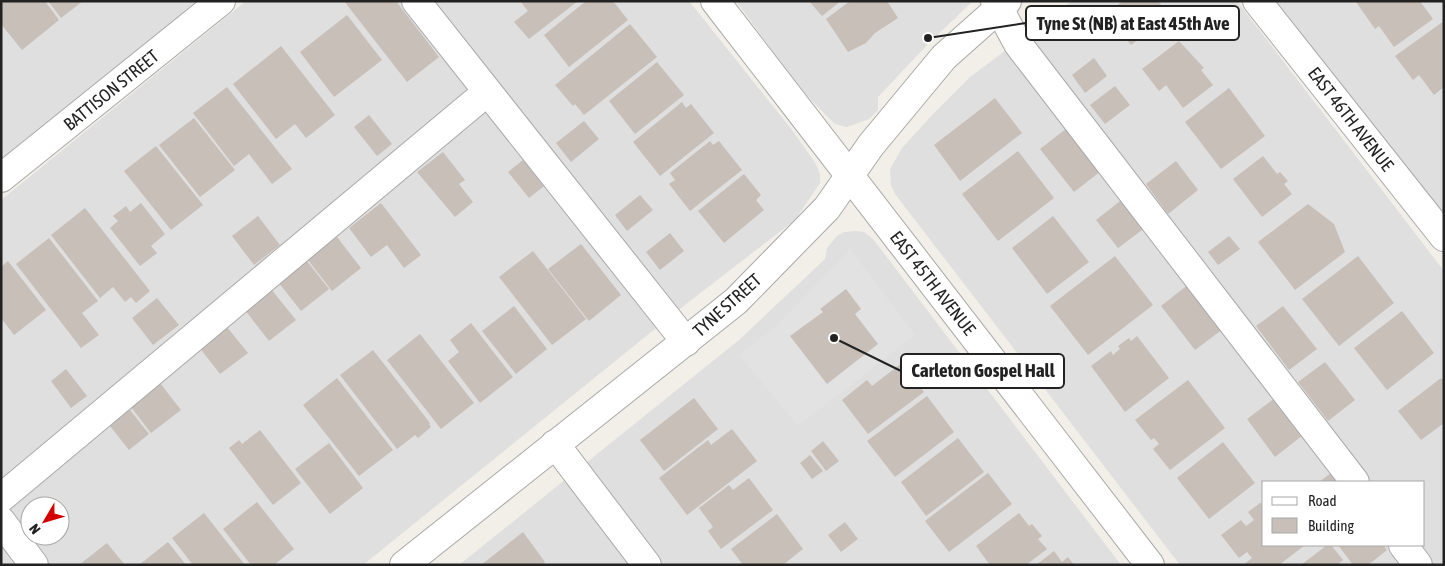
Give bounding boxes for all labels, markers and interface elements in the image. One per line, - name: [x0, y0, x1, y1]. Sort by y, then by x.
- callout: Tyne St (NB) at East 45th Ave: [1026, 6, 1239, 40]
- text: Tyne St (NB) at East 45th Ave: [1036, 12, 1230, 34]
- street label: BATTISON STREET: [59, 45, 163, 135]
- street label: EAST 46TH AVENUE: [1304, 63, 1398, 175]
- street label: EAST 45TH AVENUE: [886, 227, 980, 339]
- street label: TYNE STREET: [689, 269, 765, 341]
- callout: Carleton Gospel Hall: [901, 354, 1064, 388]
- text: Carleton Gospel Hall: [911, 359, 1056, 381]
- legend: [1262, 481, 1425, 546]
- text: Road: [1308, 492, 1337, 509]
- north arrow: [20, 496, 70, 546]
- text: Building: [1308, 517, 1354, 534]
- text: N: [26, 521, 44, 537]

